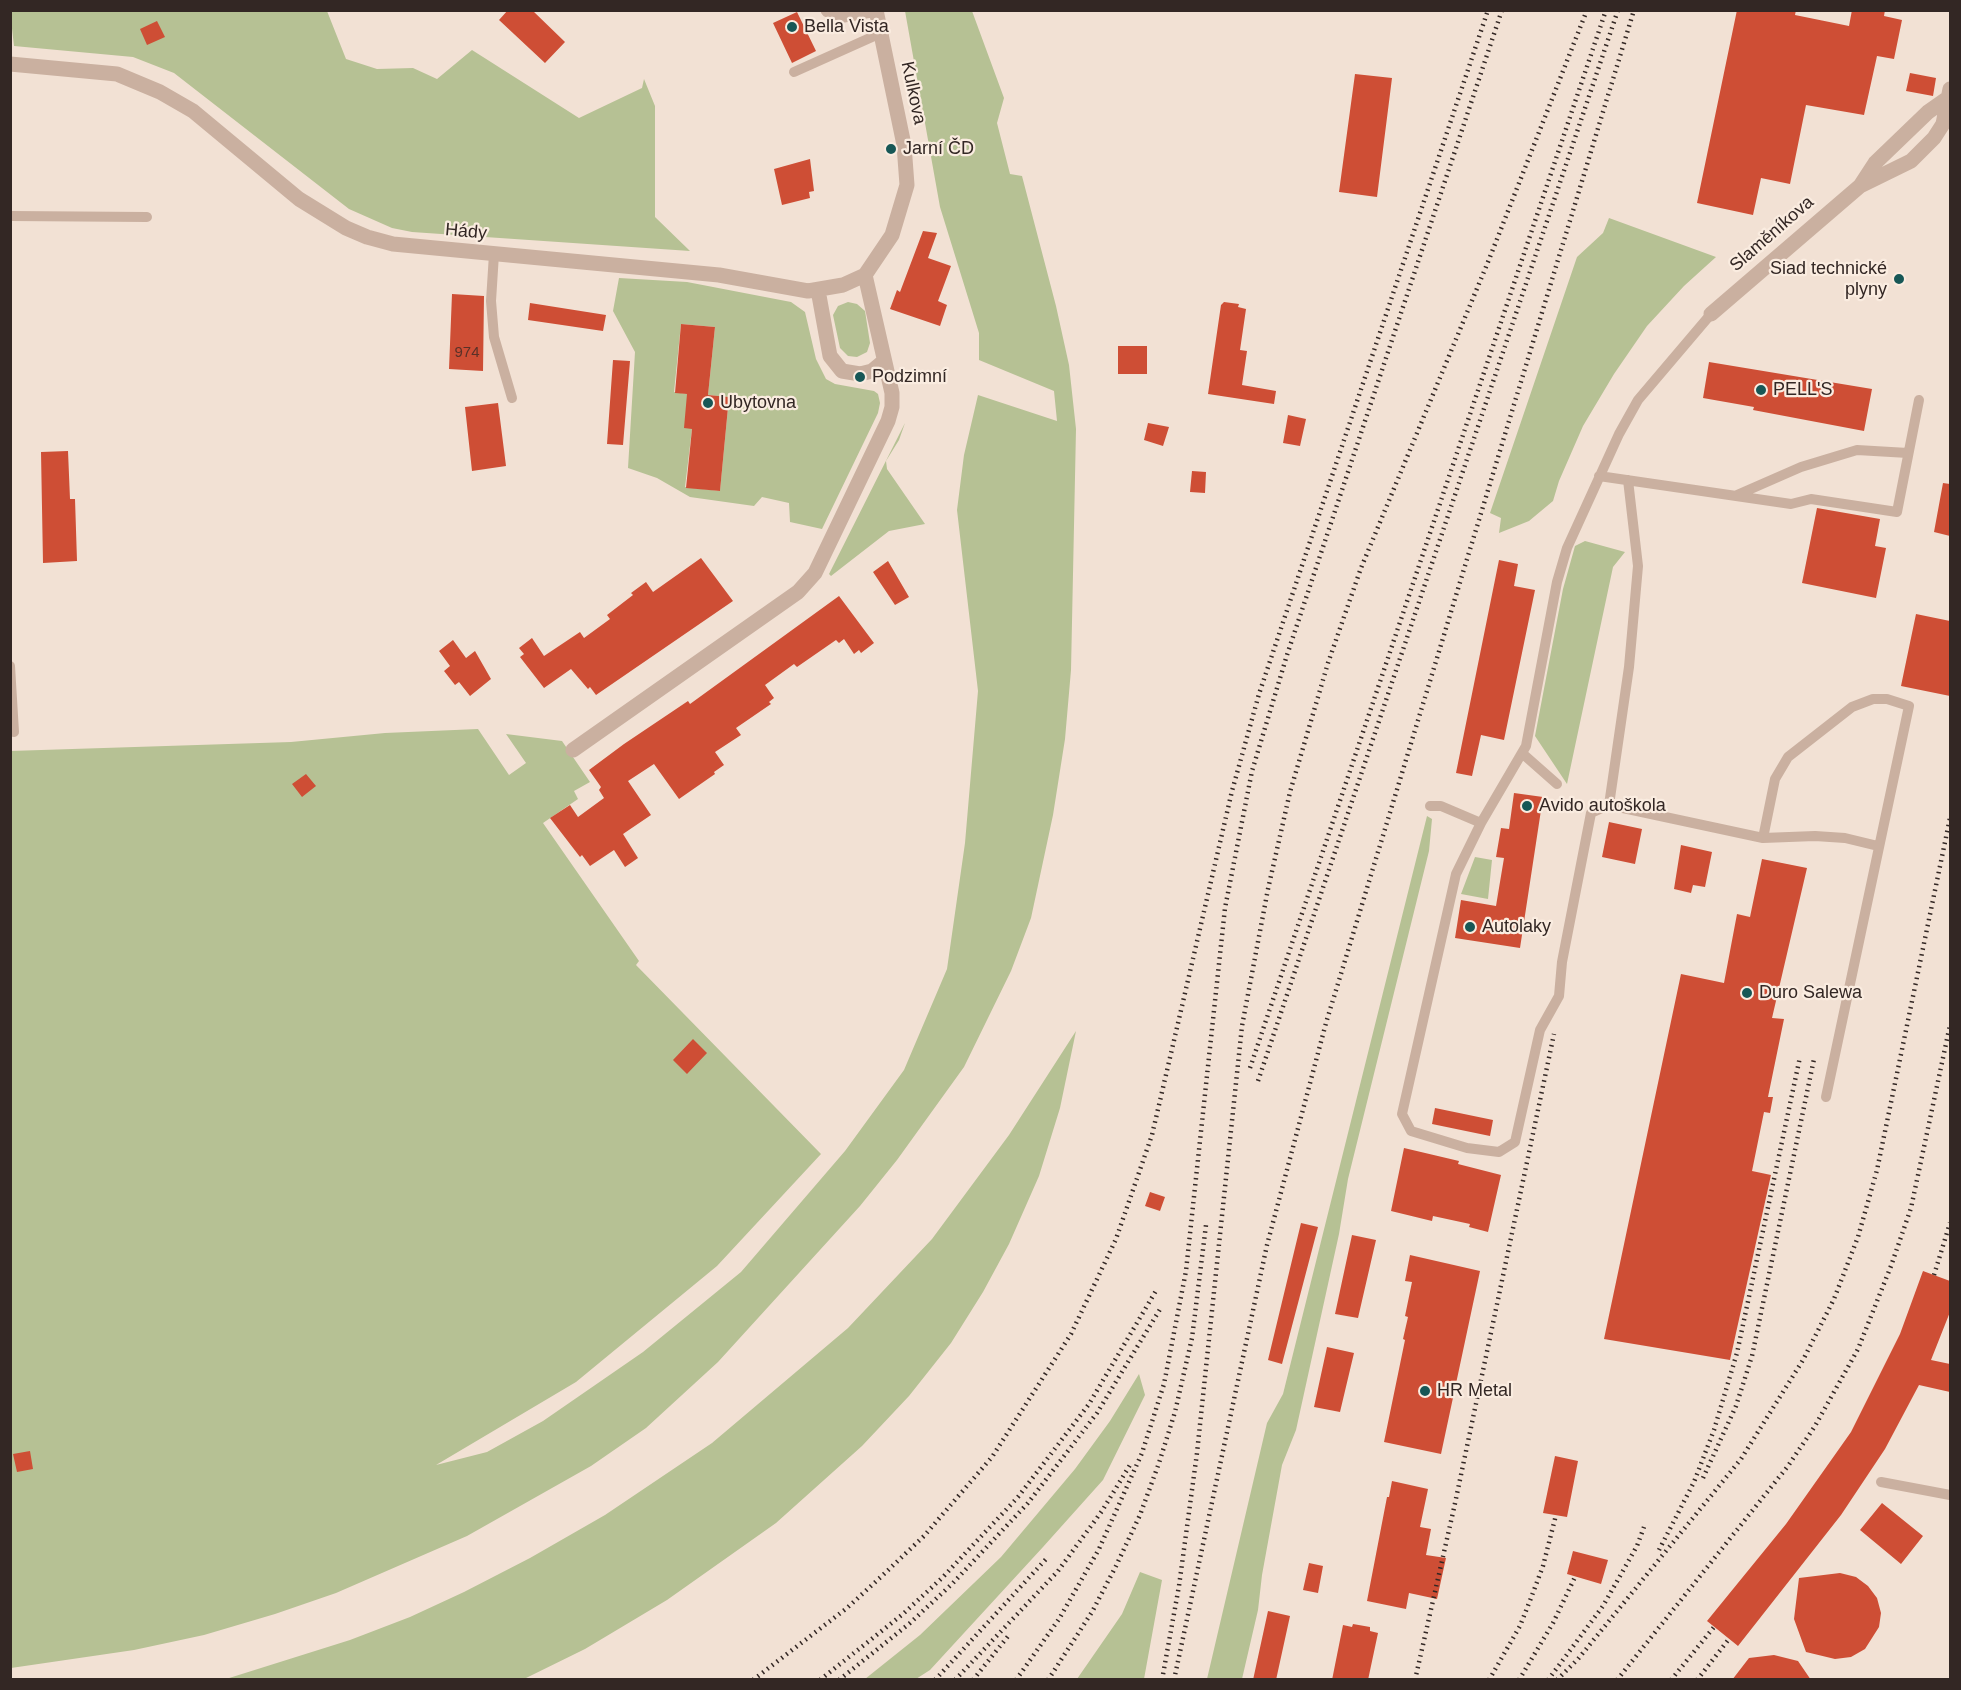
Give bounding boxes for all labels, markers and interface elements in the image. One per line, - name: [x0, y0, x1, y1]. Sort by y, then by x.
- place label: Bella Vista: [804, 16, 889, 38]
- marker: Bella Vista: [785, 20, 799, 34]
- street label: Kulkova: [896, 59, 930, 127]
- place label: Jarní ČD: [903, 138, 974, 160]
- marker: Jarní ČD: [884, 142, 898, 156]
- street label: Slaměníkova: [1726, 192, 1818, 276]
- street label: Hády: [444, 219, 488, 245]
- place label: Siad technické plyny: [1770, 258, 1887, 300]
- marker: Siad technické plyny: [1892, 272, 1906, 286]
- house number: 974: [454, 344, 480, 362]
- place label: Podzimní: [872, 366, 947, 388]
- marker: Podzimní: [853, 370, 867, 384]
- place label: PELL'S: [1773, 379, 1832, 401]
- marker: PELL'S: [1754, 383, 1768, 397]
- place label: Ubytovna: [720, 392, 796, 414]
- marker: Ubytovna: [701, 396, 715, 410]
- place label: Avido autoškola: [1539, 795, 1666, 817]
- marker: Avido autoškola: [1520, 799, 1534, 813]
- place label: Autolaky: [1482, 916, 1551, 938]
- marker: Autolaky: [1463, 920, 1477, 934]
- place label: Duro Salewa: [1759, 982, 1862, 1004]
- marker: Duro Salewa: [1740, 986, 1754, 1000]
- place label: HR Metal: [1437, 1380, 1512, 1402]
- marker: HR Metal: [1418, 1384, 1432, 1398]

